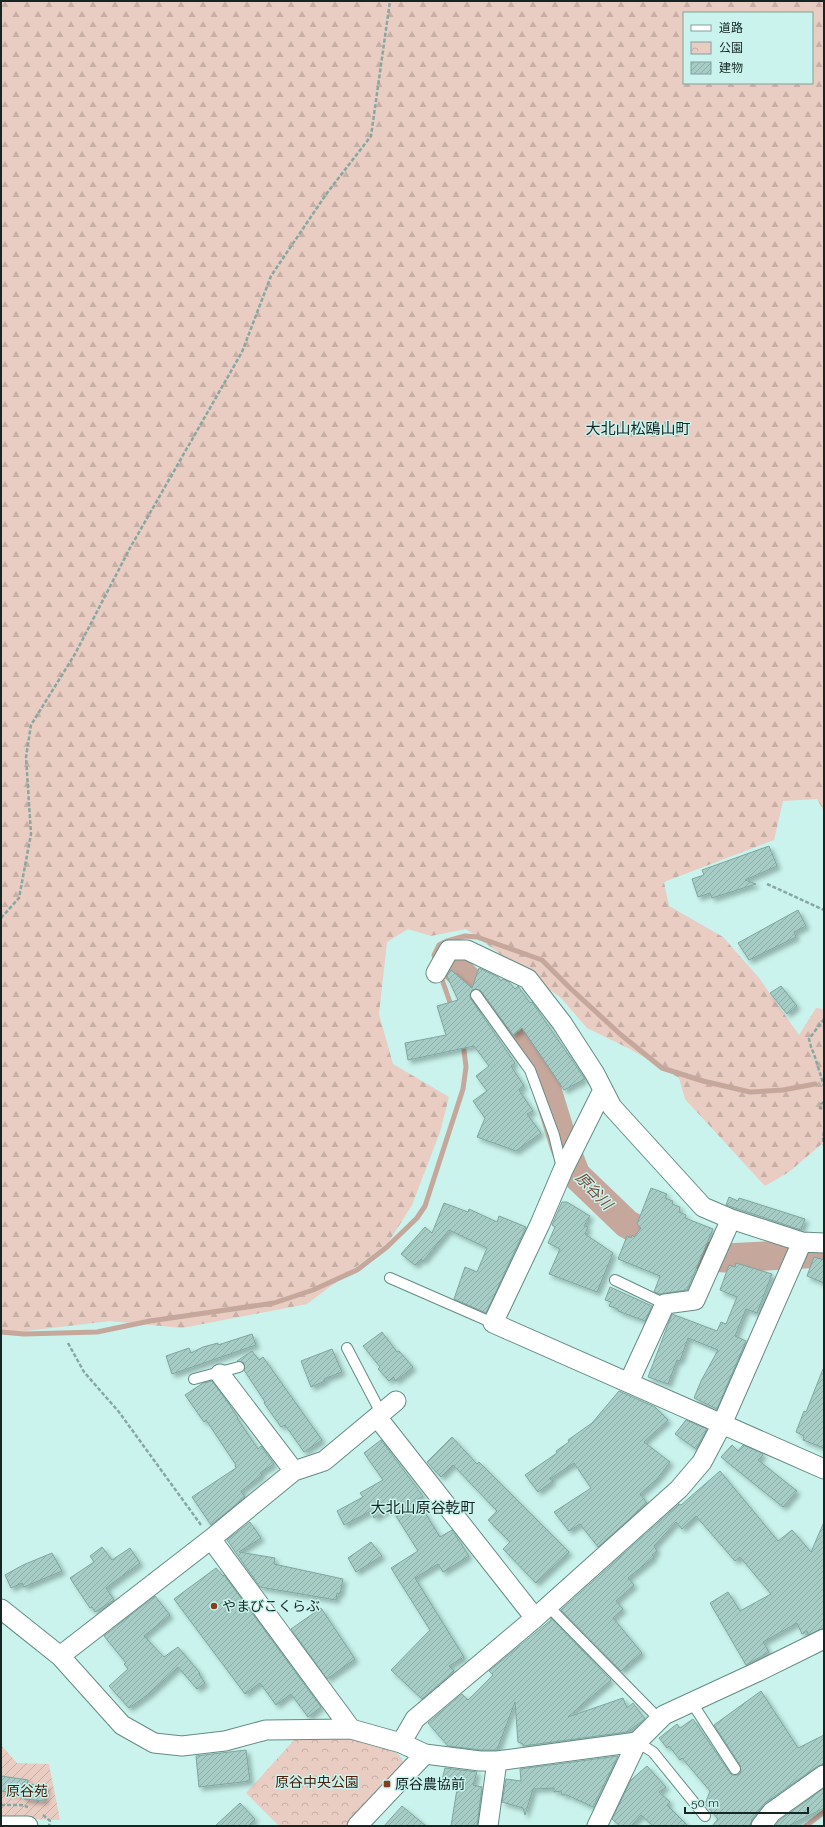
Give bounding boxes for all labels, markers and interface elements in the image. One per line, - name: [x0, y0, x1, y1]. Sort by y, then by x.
- legend: [683, 12, 813, 84]
- text: 道路: [719, 21, 743, 35]
- text: 公園: [719, 41, 743, 55]
- text: 建物: [719, 61, 743, 75]
- district label: 大北山松鴎山町: [585, 420, 691, 438]
- water label: 原谷川: [572, 1169, 617, 1215]
- district label: 大北山原谷乾町: [370, 1499, 476, 1517]
- place label: やまびこくらぶ: [222, 1598, 320, 1614]
- marker: やまびこくらぶ: [209, 1601, 219, 1611]
- park label: 原谷中央公園: [275, 1774, 359, 1790]
- place label: 原谷農協前: [395, 1776, 465, 1792]
- marker: 原谷農協前: [382, 1779, 392, 1789]
- park label: 原谷苑: [6, 1783, 48, 1799]
- scale bar: [685, 1789, 808, 1815]
- text: 50 m: [691, 1796, 719, 1810]

